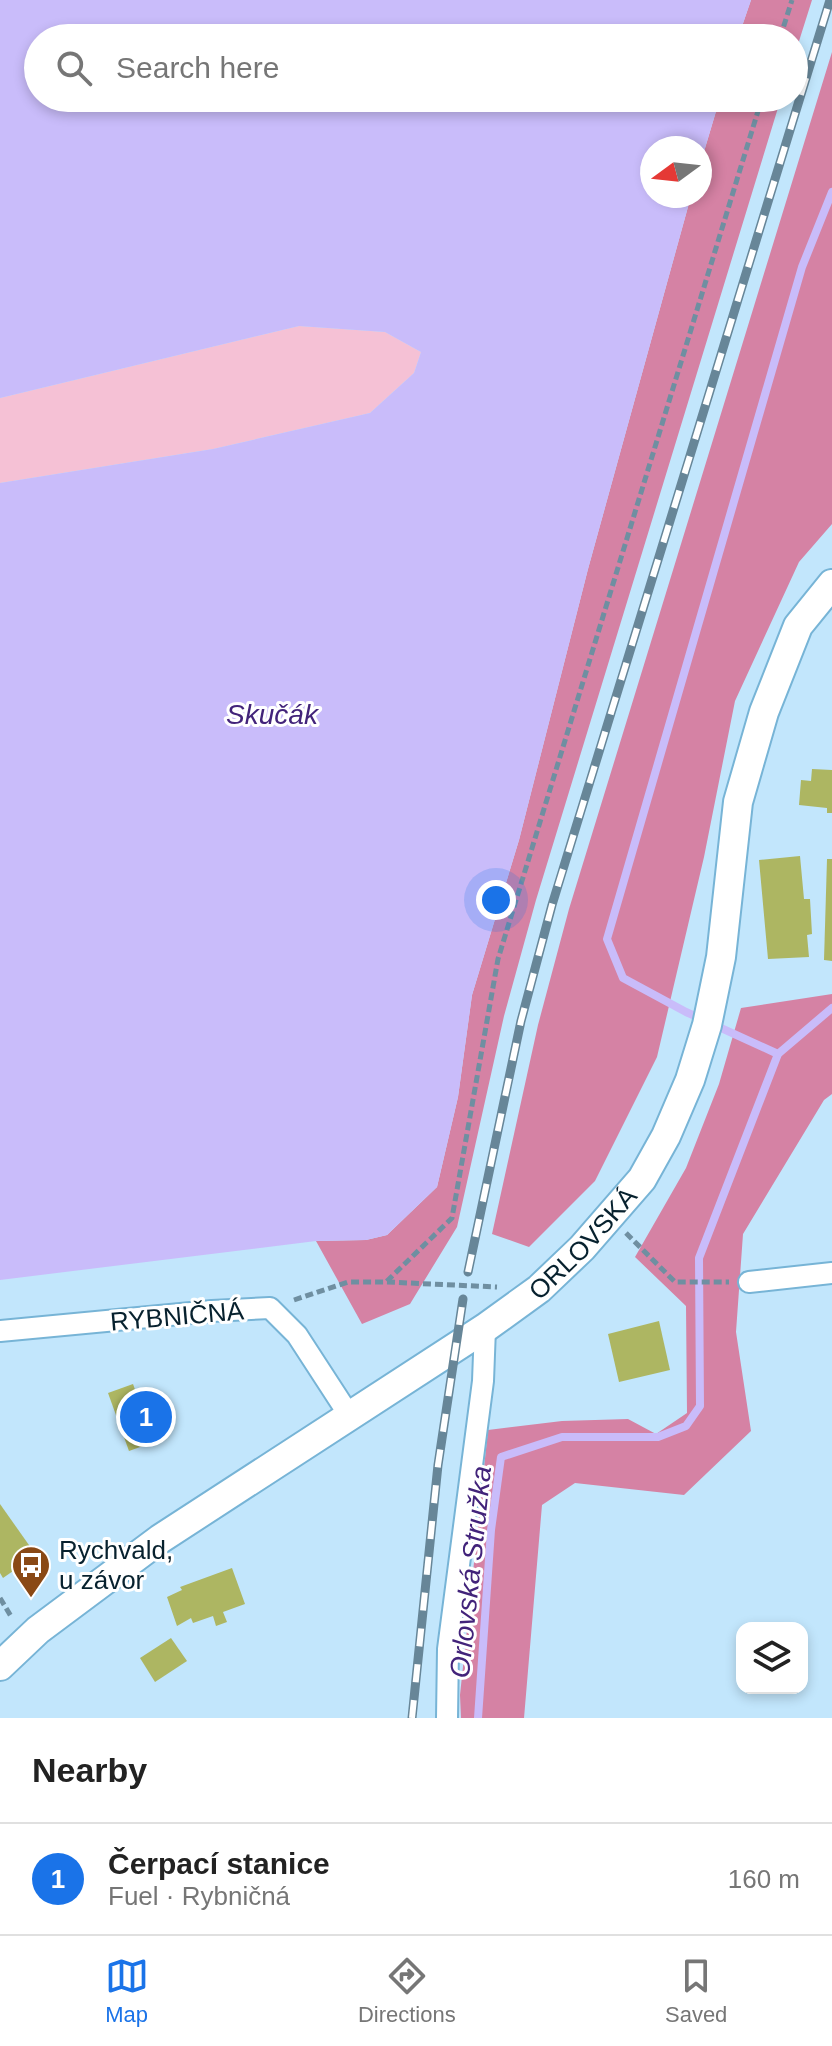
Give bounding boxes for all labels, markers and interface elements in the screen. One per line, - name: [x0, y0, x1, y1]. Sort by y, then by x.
- search box: [24, 24, 808, 112]
- icon: search: [52, 46, 96, 90]
- text: Search here: [116, 51, 279, 84]
- north arrow: [640, 136, 712, 208]
- water label: Skučák: [226, 699, 320, 730]
- your location: [476, 880, 516, 920]
- street label: ORLOVSKÁ: [523, 1181, 643, 1306]
- street label: RYBNIČNÁ: [109, 1295, 246, 1337]
- pin: 1: [120, 1387, 172, 1447]
- water label: Orlovská Stružka: [444, 1464, 497, 1680]
- place label: Rychvald, u závor: [59, 1535, 173, 1595]
- bus stop icon: Rychvald, u závor: [10, 1544, 52, 1599]
- map controls: [736, 1622, 808, 1694]
- button: layers: [736, 1622, 808, 1694]
- text: Nearby: [32, 1751, 147, 1789]
- text: Čerpací stanice: [108, 1847, 330, 1880]
- text: 1: [51, 1864, 65, 1894]
- text: 160 m: [728, 1864, 800, 1894]
- text: Fuel · Rybničná: [108, 1881, 290, 1911]
- tab: Map: [105, 1954, 149, 2028]
- tab: Directions: [358, 1954, 456, 2028]
- tab: Saved: [665, 1954, 727, 2028]

